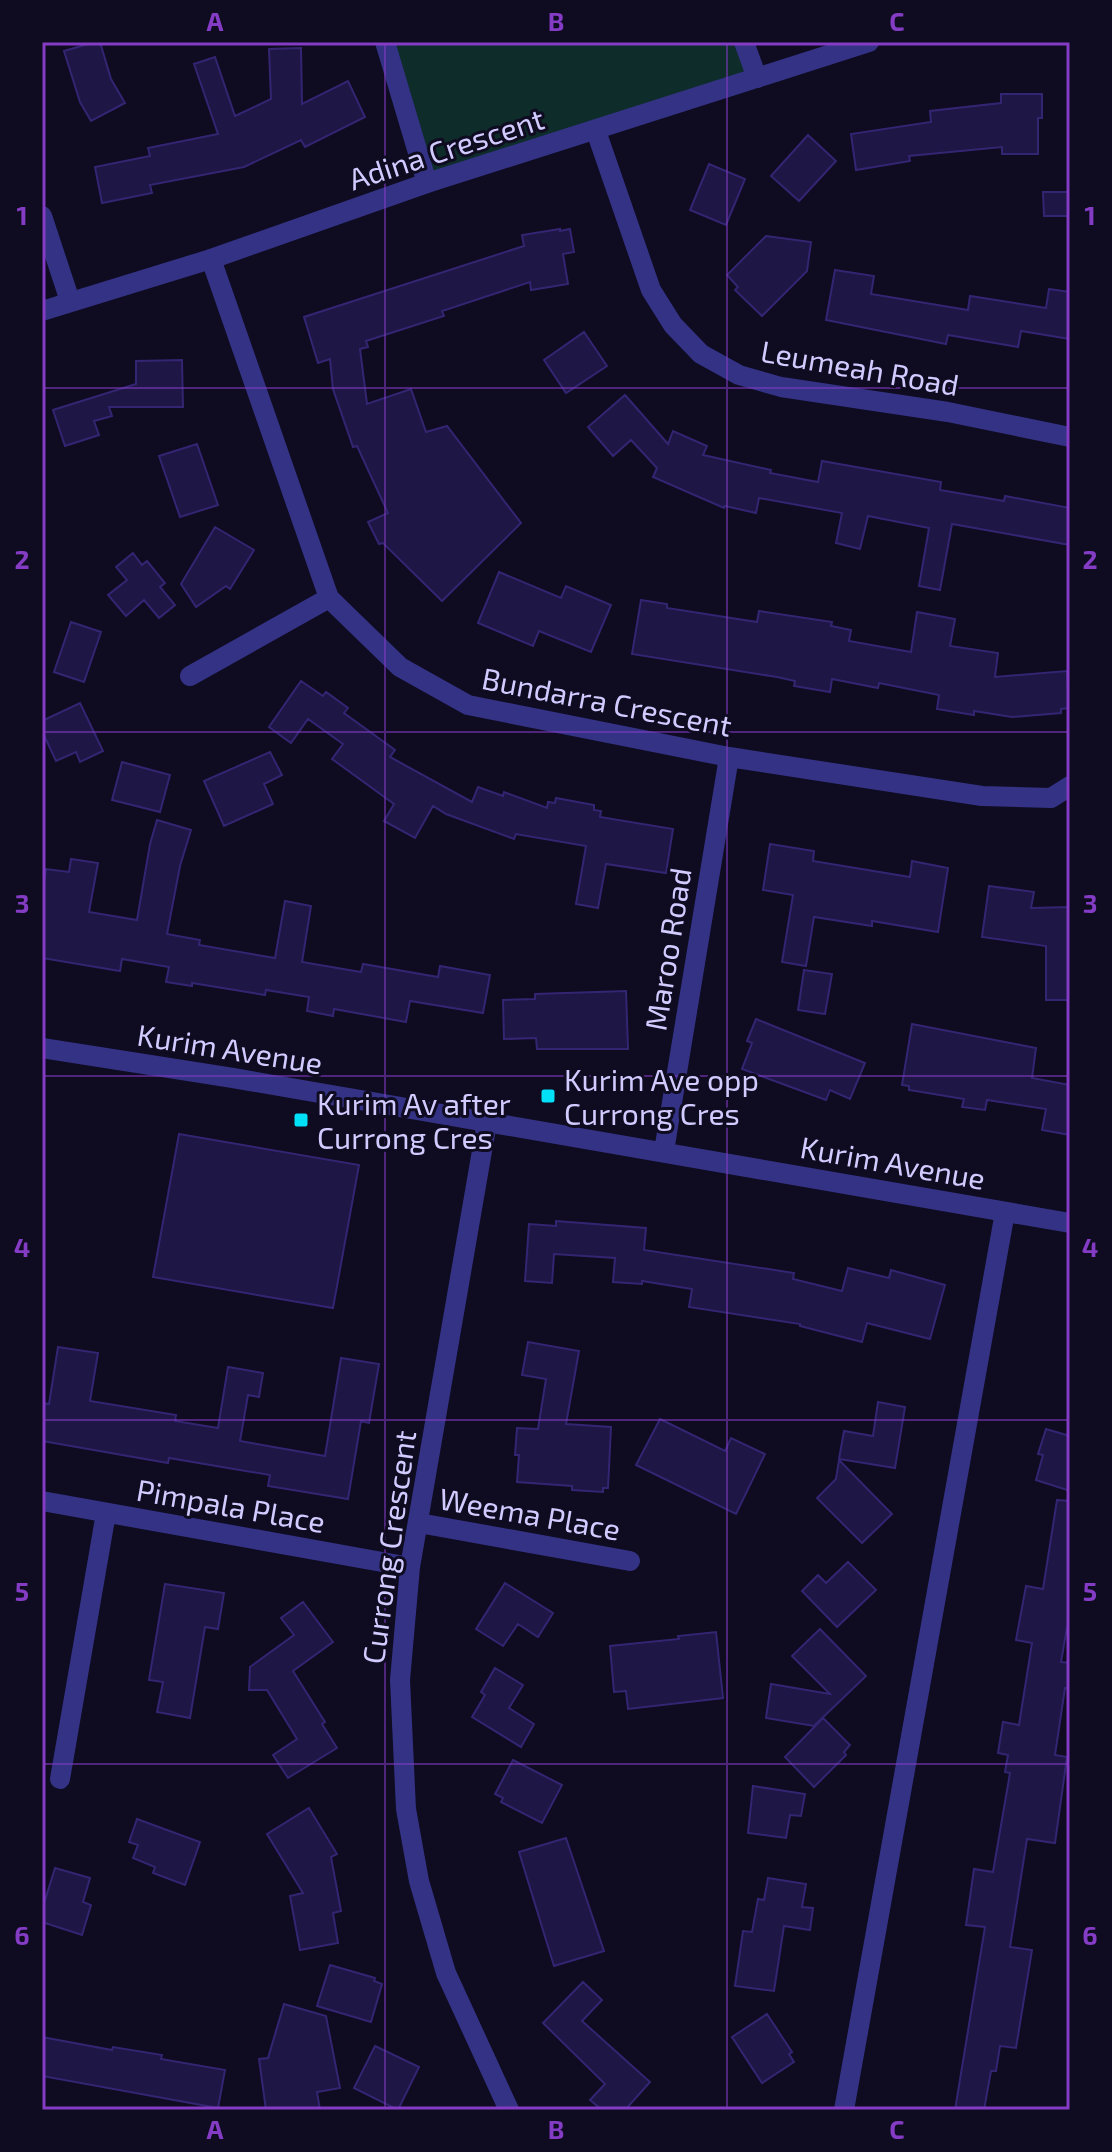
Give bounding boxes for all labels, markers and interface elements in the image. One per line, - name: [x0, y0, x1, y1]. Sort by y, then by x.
- text: A: [207, 5, 224, 36]
- text: B: [548, 5, 564, 36]
- text: C: [889, 5, 905, 36]
- street label: Adina Crescent: [344, 99, 548, 197]
- text: 1: [16, 199, 28, 230]
- text: 1: [1084, 199, 1096, 230]
- street label: Leumeah Road: [758, 332, 962, 402]
- text: 2: [14, 543, 30, 574]
- text: 2: [1082, 543, 1098, 574]
- street label: Bundarra Crescent: [479, 659, 735, 743]
- street label: Maroo Road: [636, 865, 698, 1033]
- text: 3: [15, 887, 29, 918]
- text: 3: [1083, 887, 1097, 918]
- street label: Kurim Avenue: [135, 1016, 325, 1080]
- place label: Kurim Ave opp Currong Cres: [564, 1061, 759, 1131]
- place label: Kurim Av after Currong Cres: [317, 1085, 511, 1155]
- marker: Kurim Ave opp Currong Cres: [539, 1087, 557, 1105]
- marker: Kurim Av after Currong Cres: [292, 1111, 310, 1129]
- street label: Kurim Avenue: [798, 1128, 988, 1196]
- text: 4: [14, 1231, 30, 1262]
- text: 4: [1082, 1231, 1098, 1262]
- street label: Currong Crescent: [354, 1428, 422, 1666]
- street label: Pimpala Place: [134, 1471, 328, 1539]
- street label: Weema Place: [437, 1479, 623, 1547]
- text: 5: [15, 1575, 29, 1606]
- text: 5: [1083, 1575, 1097, 1606]
- text: 6: [14, 1919, 30, 1950]
- text: 6: [1082, 1919, 1098, 1950]
- text: A: [207, 2113, 224, 2144]
- text: B: [548, 2113, 564, 2144]
- text: C: [889, 2113, 905, 2144]

